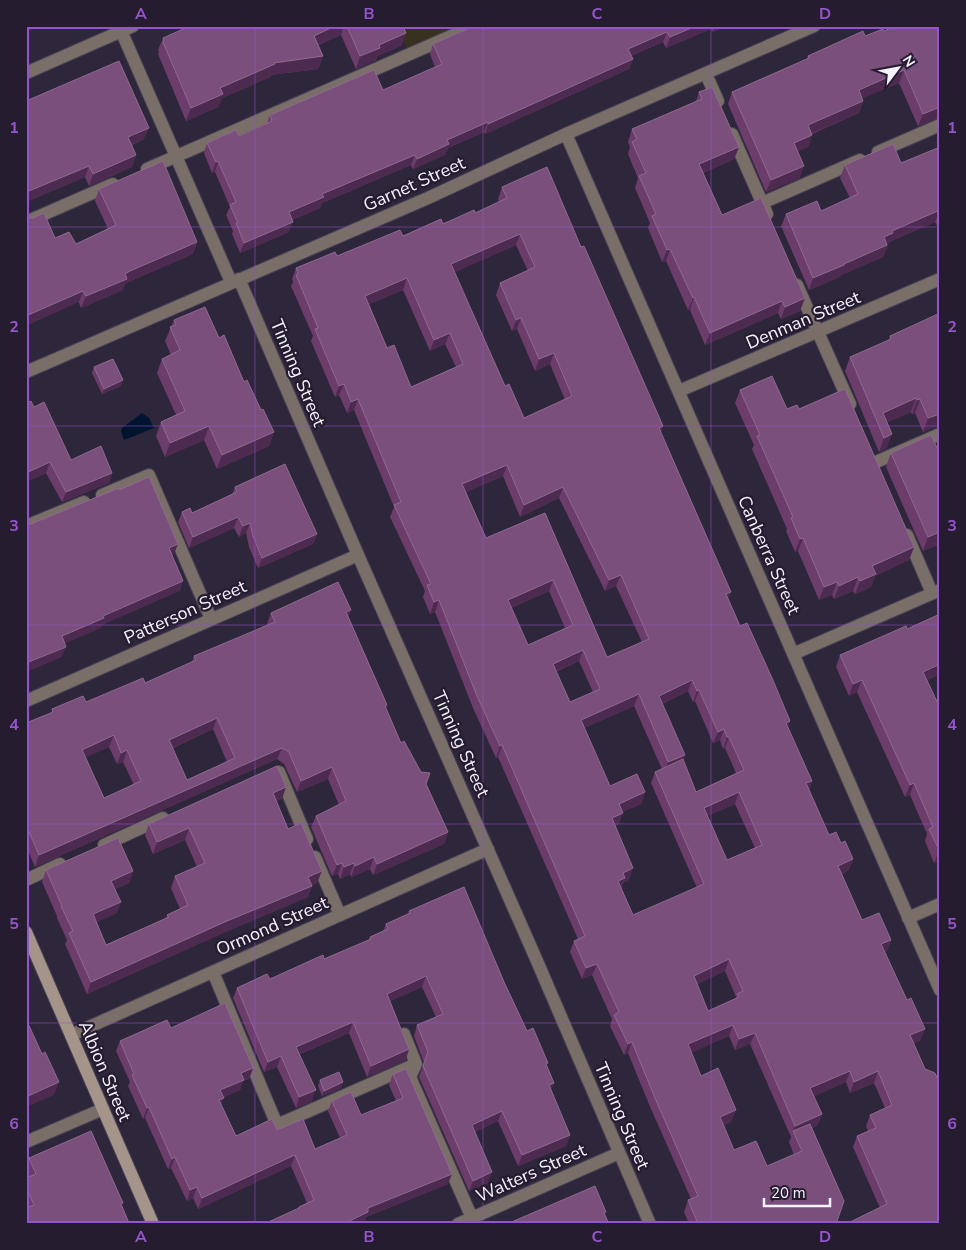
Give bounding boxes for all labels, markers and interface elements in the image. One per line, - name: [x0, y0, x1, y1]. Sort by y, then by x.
- text: A: [135, 3, 147, 25]
- text: B: [363, 3, 375, 25]
- text: C: [592, 3, 603, 25]
- text: D: [819, 3, 831, 25]
- north arrow: [874, 42, 924, 92]
- text: N: [898, 52, 919, 71]
- text: 1: [9, 117, 19, 139]
- text: 1: [947, 117, 957, 139]
- street label: Garnet Street: [359, 151, 469, 217]
- street label: Denman Street: [742, 285, 865, 355]
- text: 2: [9, 316, 19, 338]
- street label: Tinning Street: [265, 316, 332, 431]
- text: 2: [947, 316, 957, 338]
- street label: Canberra Street: [732, 492, 806, 619]
- text: 3: [9, 515, 19, 537]
- text: 3: [947, 515, 957, 537]
- street label: Patterson Street: [120, 574, 251, 650]
- street label: Tinning Street: [427, 687, 495, 802]
- text: 4: [9, 714, 19, 736]
- text: 4: [947, 714, 957, 736]
- street label: Ormond Street: [212, 890, 332, 961]
- text: 5: [9, 913, 19, 935]
- text: 5: [947, 913, 957, 935]
- street label: Albion Street: [73, 1017, 137, 1126]
- street label: Tinning Street: [589, 1059, 656, 1174]
- text: 6: [9, 1113, 19, 1135]
- text: 6: [947, 1113, 957, 1135]
- street label: Walters Street: [472, 1138, 590, 1208]
- scale bar: [764, 1175, 830, 1207]
- text: 20 m: [771, 1183, 806, 1203]
- text: A: [135, 1226, 147, 1248]
- text: B: [363, 1226, 375, 1248]
- text: C: [592, 1226, 603, 1248]
- text: D: [819, 1226, 831, 1248]

